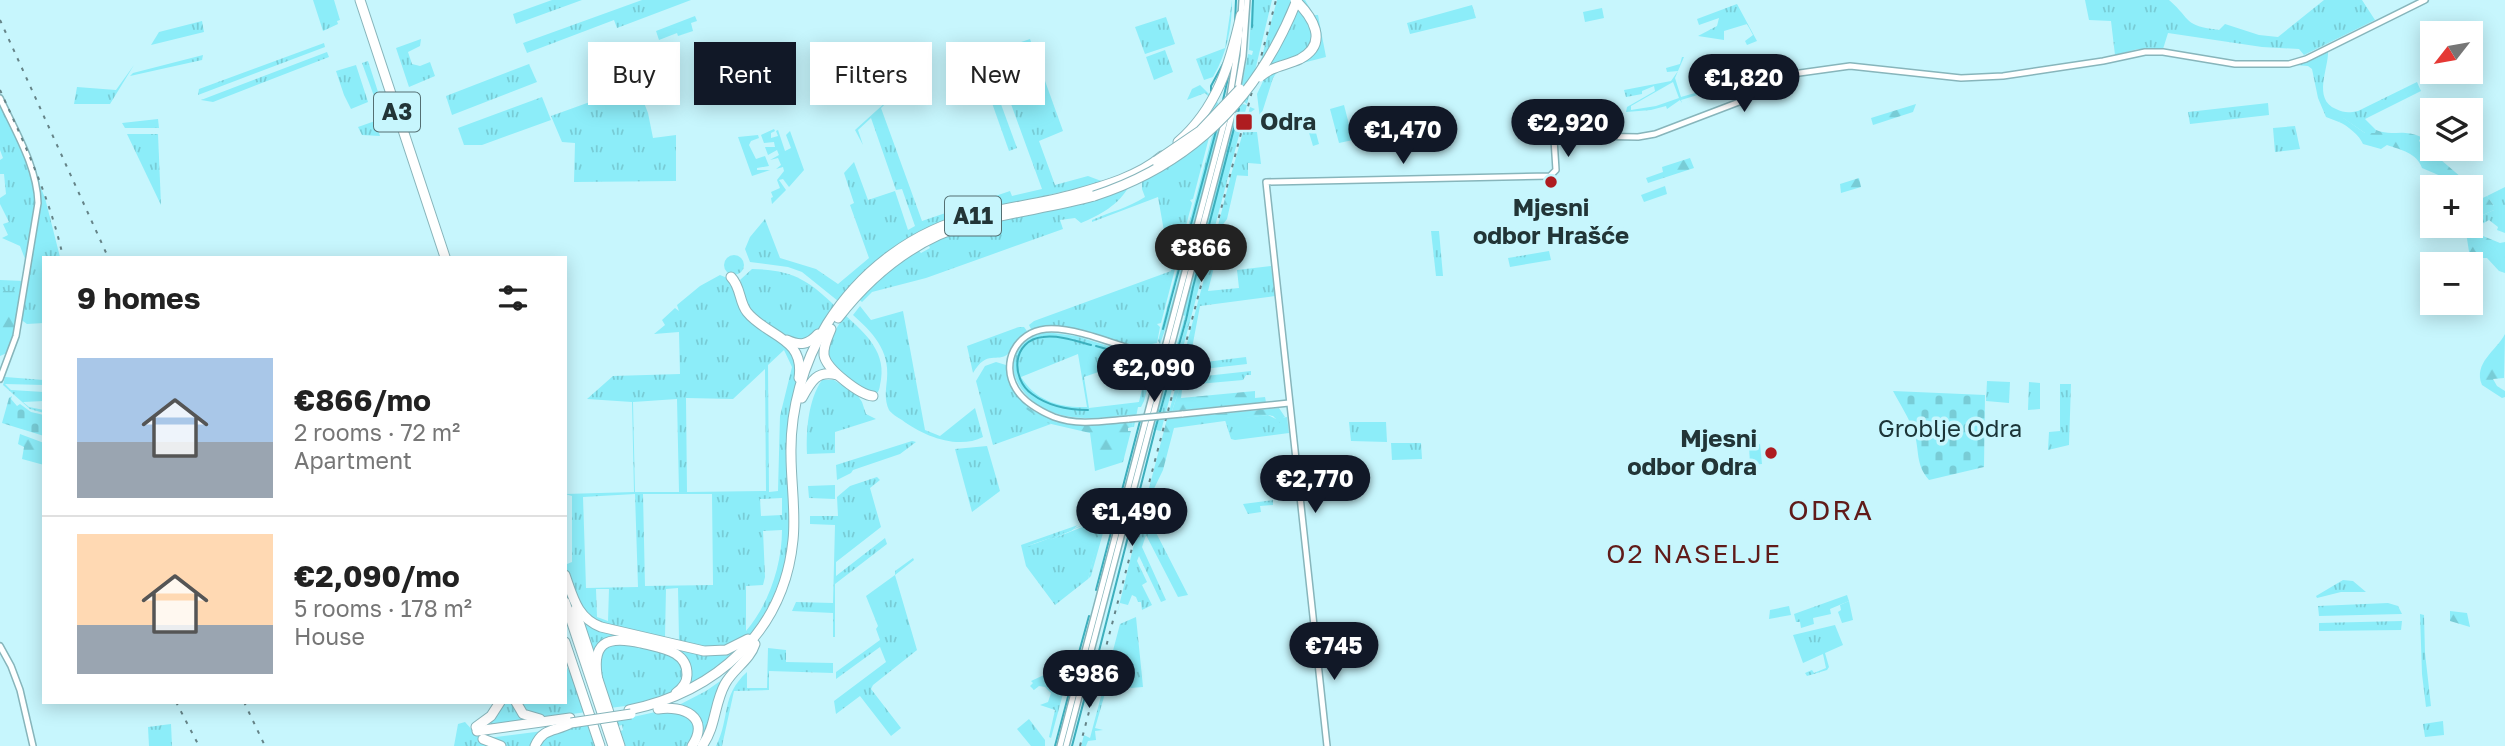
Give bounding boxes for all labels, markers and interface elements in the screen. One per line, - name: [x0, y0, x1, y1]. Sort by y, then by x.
- north arrow: [2420, 21, 2483, 84]
- map controls: [2420, 21, 2483, 315]
- chip: Buy: [588, 42, 680, 105]
- chip: Rent: [694, 42, 796, 105]
- chip: Filters: [810, 42, 932, 105]
- chip: New: [946, 42, 1045, 105]
- pin: €1,820: [1687, 54, 1801, 114]
- text: €1,820: [1704, 63, 1784, 91]
- road number: A3: [374, 92, 420, 132]
- button: layers: [2420, 98, 2483, 161]
- pin: €2,920: [1511, 100, 1625, 159]
- place label: Odra: [1260, 106, 1316, 135]
- pin: €1,470: [1346, 106, 1460, 166]
- text: €2,920: [1527, 108, 1609, 136]
- marker: Odra: [1234, 112, 1254, 132]
- text: €1,470: [1364, 115, 1442, 143]
- marker: Mjesni odbor Hrašće: [1543, 174, 1559, 190]
- button: +: [2420, 175, 2483, 238]
- place label: Mjesni odbor Hrašće: [1473, 192, 1629, 249]
- road number: A11: [945, 196, 1001, 236]
- pin: €866: [1160, 224, 1242, 284]
- text: €866: [1171, 233, 1231, 261]
- button: −: [2420, 252, 2483, 315]
- icon: filters: [494, 279, 532, 317]
- text: 9 homes: [77, 280, 200, 316]
- pin: €2,090: [1097, 344, 1211, 404]
- text: €2,090: [1113, 353, 1195, 381]
- text: €866/mo: [294, 382, 431, 418]
- icon: home: [133, 386, 217, 470]
- park label: Groblje Odra: [1878, 413, 2022, 442]
- text: 2 rooms · 72 m²: [294, 418, 460, 446]
- place label: Mjesni odbor Odra: [1627, 423, 1757, 480]
- marker: Mjesni odbor Odra: [1763, 445, 1779, 461]
- text: Apartment: [294, 446, 412, 474]
- pin: €2,770: [1258, 456, 1372, 515]
- text: €2,770: [1276, 464, 1354, 492]
- pin: €1,490: [1075, 489, 1189, 548]
- district label: ODRA: [1788, 493, 1874, 526]
- text: €1,490: [1092, 497, 1172, 525]
- district label: O2 NASELJE: [1606, 538, 1782, 569]
- text: €2,090/mo: [294, 558, 460, 594]
- icon: home: [133, 562, 217, 646]
- text: 5 rooms · 178 m²: [294, 594, 472, 622]
- text: House: [294, 622, 365, 650]
- pin: €745: [1293, 622, 1375, 682]
- text: €745: [1305, 631, 1363, 659]
- pin: €986: [1048, 650, 1130, 710]
- text: €986: [1059, 659, 1119, 687]

